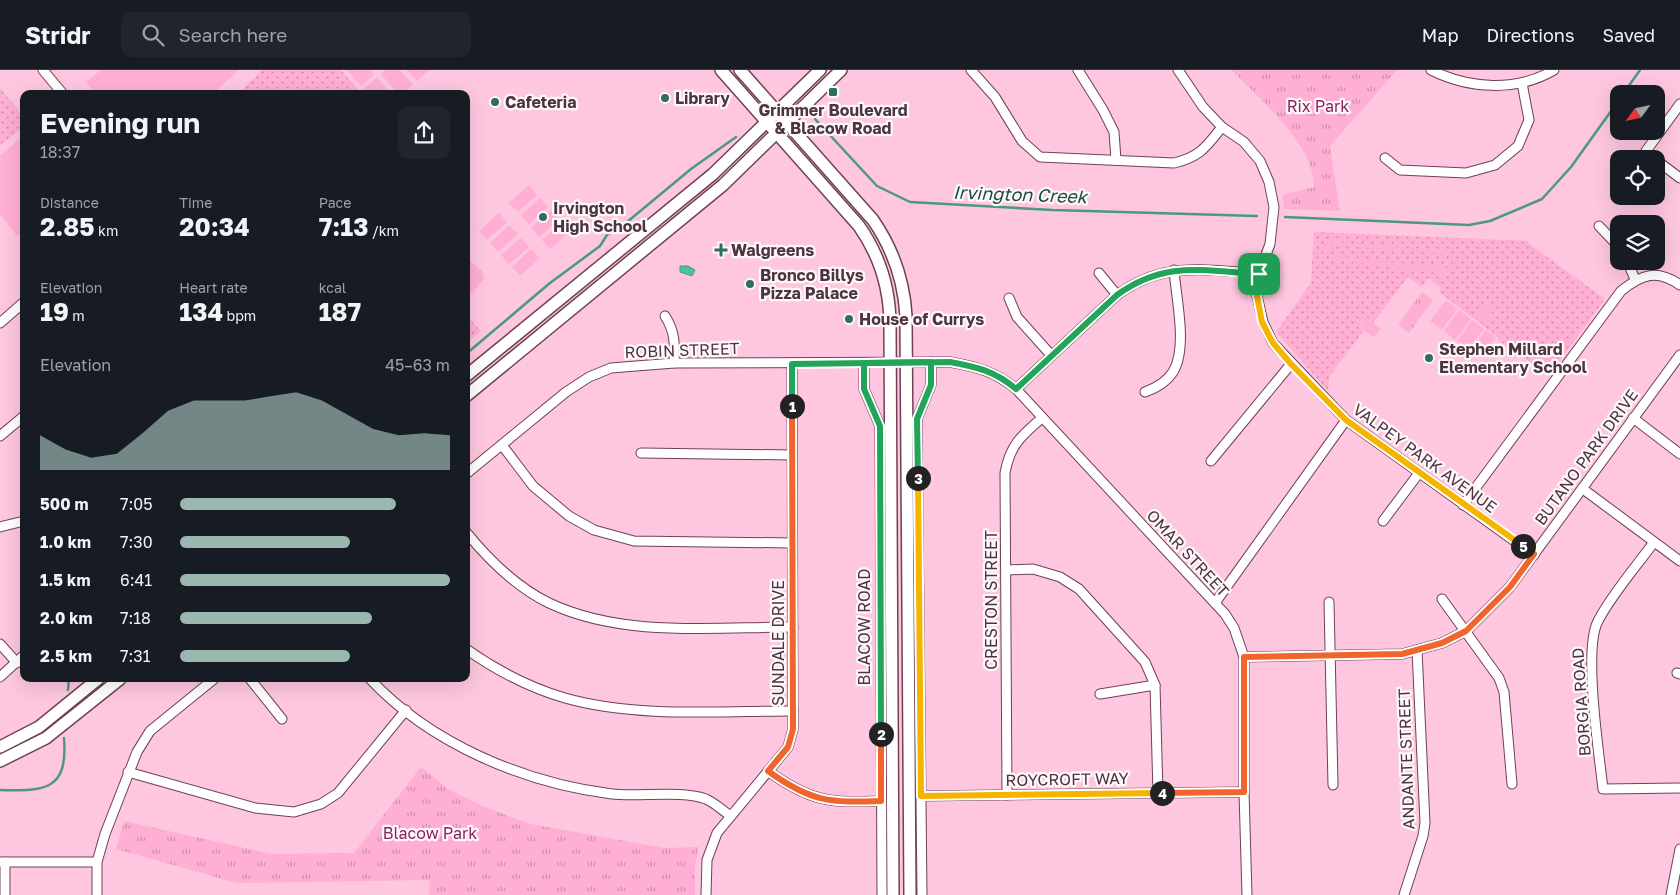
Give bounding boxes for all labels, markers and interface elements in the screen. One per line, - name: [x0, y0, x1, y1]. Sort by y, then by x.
- search box: [121, 12, 471, 57]
- text: Stridr: [25, 20, 91, 49]
- icon: search: [139, 21, 167, 49]
- text: Search here: [179, 23, 287, 46]
- text: Map: [1422, 24, 1458, 46]
- text: Directions: [1486, 24, 1574, 46]
- text: Saved: [1602, 24, 1655, 46]
- north arrow: [1610, 85, 1665, 140]
- map controls: [1610, 85, 1665, 270]
- marker: Grimmer Boulevard & Blacow Road: [827, 86, 839, 98]
- place label: Library: [675, 88, 730, 108]
- place label: Cafeteria: [505, 92, 577, 112]
- marker: Library: [659, 92, 671, 104]
- marker: Cafeteria: [489, 96, 501, 108]
- park label: Rix Park: [1287, 96, 1349, 116]
- place label: Grimmer Boulevard & Blacow Road: [758, 100, 908, 138]
- text: Evening run: [40, 106, 200, 139]
- button: share: [398, 107, 450, 159]
- text: 18:37: [40, 142, 80, 162]
- button: locate: [1610, 150, 1665, 205]
- water label: Irvington Creek: [953, 181, 1089, 207]
- text: Distance: [40, 194, 99, 211]
- text: Time: [179, 194, 212, 211]
- text: Pace: [319, 194, 351, 211]
- place label: Irvington High School: [553, 198, 648, 236]
- text: 2.85: [40, 211, 95, 242]
- text: 20:34: [179, 211, 250, 242]
- text: 7:13: [319, 211, 368, 242]
- marker: Irvington High School: [537, 211, 549, 223]
- button: layers: [1610, 215, 1665, 270]
- text: km: [95, 222, 118, 239]
- text: /km: [368, 222, 399, 239]
- place label: Walgreens: [731, 240, 814, 260]
- marker: Walgreens: [715, 244, 727, 256]
- pin: [1238, 253, 1280, 295]
- icon: arrive: [1245, 260, 1273, 288]
- place label: Bronco Billys Pizza Palace: [760, 265, 864, 303]
- marker: Bronco Billys Pizza Palace: [744, 278, 756, 290]
- text: Elevation: [40, 279, 102, 296]
- text: Heart rate: [179, 279, 248, 296]
- text: kcal: [319, 279, 346, 296]
- text: 19: [40, 296, 69, 327]
- text: 134: [179, 296, 223, 327]
- text: 187: [319, 296, 361, 327]
- text: m: [69, 307, 85, 324]
- text: bpm: [223, 307, 256, 324]
- place label: House of Currys: [859, 309, 984, 329]
- marker: House of Currys: [843, 313, 855, 325]
- street label: ROBIN STREET: [624, 338, 740, 362]
- place label: Stephen Millard Elementary School: [1439, 339, 1588, 377]
- marker: Stephen Millard Elementary School: [1423, 352, 1435, 364]
- text: Elevation: [40, 355, 111, 375]
- text: 45–63 m: [385, 355, 450, 375]
- street label: BUTANO PARK DRIVE: [1530, 385, 1642, 529]
- pin: 1: [780, 394, 804, 418]
- text: 1: [789, 398, 796, 415]
- street label: VALPEY PARK AVENUE: [1349, 399, 1501, 517]
- pin: 3: [906, 466, 930, 490]
- text: 3: [914, 470, 923, 487]
- text: 500 m: [40, 494, 89, 514]
- text: 7:05: [120, 494, 152, 514]
- street label: OMAR STREET: [1143, 505, 1233, 601]
- street label: CRESTON STREET: [981, 530, 1001, 670]
- text: 1.0 km: [40, 532, 91, 552]
- text: 7:30: [120, 532, 153, 552]
- pin: 5: [1510, 534, 1536, 558]
- text: 5: [1519, 538, 1528, 555]
- street label: BLACOW ROAD: [854, 569, 874, 685]
- text: 1.5 km: [40, 570, 90, 590]
- text: 6:41: [120, 570, 152, 590]
- street label: SUNDALE DRIVE: [768, 580, 788, 706]
- text: 2.0 km: [40, 608, 93, 628]
- text: 7:18: [120, 608, 151, 628]
- text: 2.5 km: [40, 646, 92, 666]
- text: 7:31: [120, 646, 150, 666]
- street label: BORGIA ROAD: [1567, 647, 1595, 757]
- street label: ANDANTE STREET: [1394, 688, 1418, 830]
- pin: 2: [868, 722, 894, 746]
- text: 2: [877, 726, 886, 743]
- street label: ROYCROFT WAY: [1005, 768, 1129, 790]
- pin: 4: [1150, 780, 1174, 806]
- text: 4: [1158, 785, 1167, 802]
- park label: Blacow Park: [383, 823, 477, 843]

